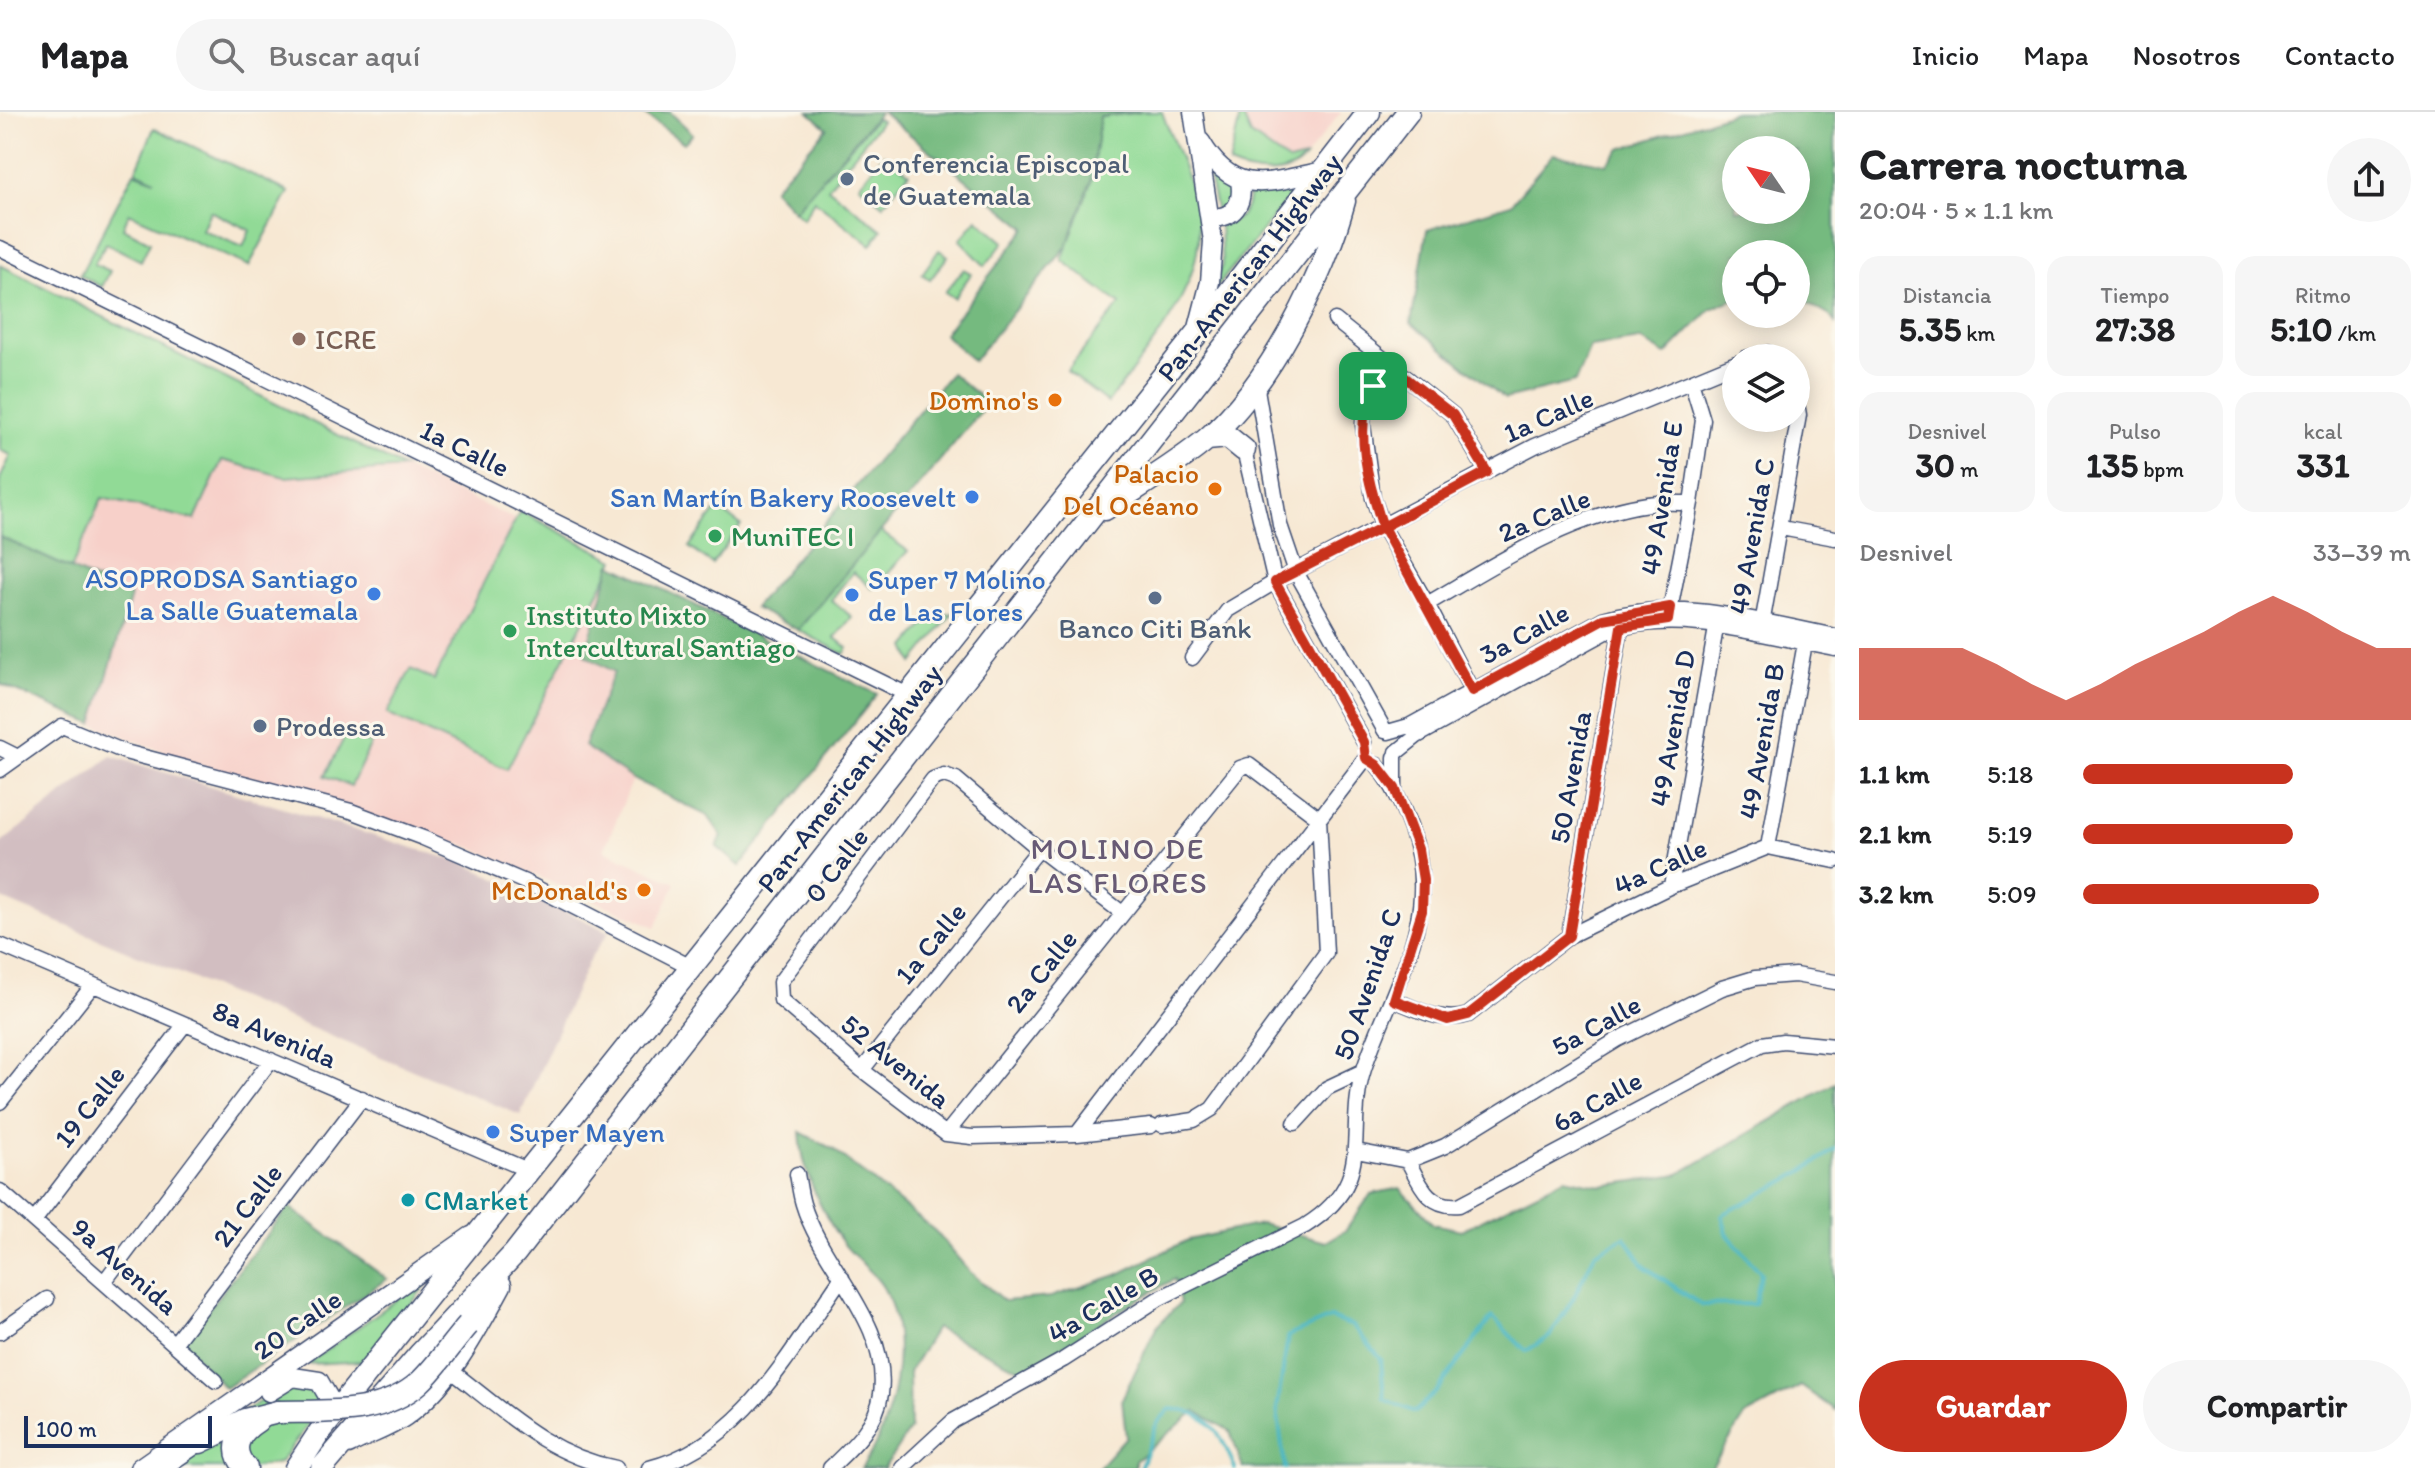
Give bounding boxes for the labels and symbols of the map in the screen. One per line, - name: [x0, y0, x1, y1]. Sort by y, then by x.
- north arrow: [1722, 136, 1810, 224]
- place label: Conferencia Episcopal de Guatemala: [863, 146, 1129, 212]
- street label: Pan-American Highway: [1149, 146, 1349, 388]
- marker: Conferencia Episcopal de Guatemala: [838, 170, 856, 188]
- place label: ICRE: [315, 322, 377, 356]
- marker: ICRE: [290, 330, 308, 348]
- pin: [1339, 352, 1407, 420]
- street label: 1a Calle: [1498, 380, 1598, 450]
- place label: Domino's: [928, 383, 1039, 417]
- marker: Domino's: [1046, 391, 1064, 409]
- street label: 1a Calle: [415, 412, 515, 484]
- street label: 49 Avenida E: [1632, 419, 1690, 577]
- street label: 49 Avenida C: [1721, 455, 1781, 617]
- place label: Palacio Del Océano: [1063, 456, 1199, 522]
- place label: San Martín Bakery Roosevelt: [610, 480, 956, 514]
- marker: Palacio Del Océano: [1206, 480, 1224, 498]
- street label: 2a Calle: [1493, 480, 1595, 550]
- marker: San Martín Bakery Roosevelt: [963, 488, 981, 506]
- place label: MuniTEC I: [731, 519, 854, 553]
- marker: MuniTEC I: [706, 527, 724, 545]
- place label: ASOPRODSA Santiago La Salle Guatemala: [85, 561, 358, 627]
- place label: Super 7 Molino de Las Flores: [868, 562, 1046, 628]
- marker: ASOPRODSA Santiago La Salle Guatemala: [365, 585, 383, 603]
- marker: Super 7 Molino de Las Flores: [843, 586, 861, 604]
- marker: Banco Citi Bank: [1146, 589, 1164, 607]
- street label: 3a Calle: [1473, 595, 1575, 671]
- place label: Instituto Mixto Intercultural Santiago: [526, 598, 796, 664]
- place label: Banco Citi Bank: [1058, 611, 1252, 645]
- marker: Instituto Mixto Intercultural Santiago: [501, 622, 519, 640]
- street label: 49 Avenida D: [1642, 647, 1702, 809]
- street label: Pan-American Highway: [749, 657, 949, 899]
- street label: 49 Avenida B: [1731, 660, 1791, 822]
- street label: 50 Avenida: [1542, 708, 1598, 846]
- place label: Prodessa: [276, 709, 386, 743]
- marker: Prodessa: [251, 717, 269, 735]
- street label: 0 Calle: [797, 821, 875, 909]
- district label: MOLINO DE LAS FLORES: [1027, 830, 1209, 901]
- street label: 4a Calle: [1608, 830, 1712, 902]
- place label: McDonald's: [491, 873, 628, 907]
- marker: McDonald's: [635, 881, 653, 899]
- street label: 1a Calle: [887, 895, 973, 991]
- street label: 50 Avenida C: [1325, 904, 1409, 1064]
- street label: 2a Calle: [998, 922, 1084, 1020]
- street label: 5a Calle: [1545, 987, 1647, 1063]
- street label: 8a Avenida: [208, 993, 343, 1076]
- street label: 52 Avenida: [834, 1006, 958, 1116]
- street label: 19 Calle: [46, 1058, 132, 1154]
- street label: 6a Calle: [1546, 1063, 1648, 1139]
- place label: Super Mayen: [509, 1115, 665, 1149]
- marker: Super Mayen: [484, 1123, 502, 1141]
- street label: 21 Calle: [205, 1157, 289, 1253]
- place label: CMarket: [424, 1183, 528, 1217]
- marker: CMarket: [399, 1191, 417, 1209]
- street label: 9a Avenida: [64, 1210, 186, 1322]
- street label: 4a Calle B: [1042, 1258, 1164, 1350]
- street label: 20 Calle: [246, 1281, 348, 1367]
- scale bar: [24, 1412, 212, 1448]

